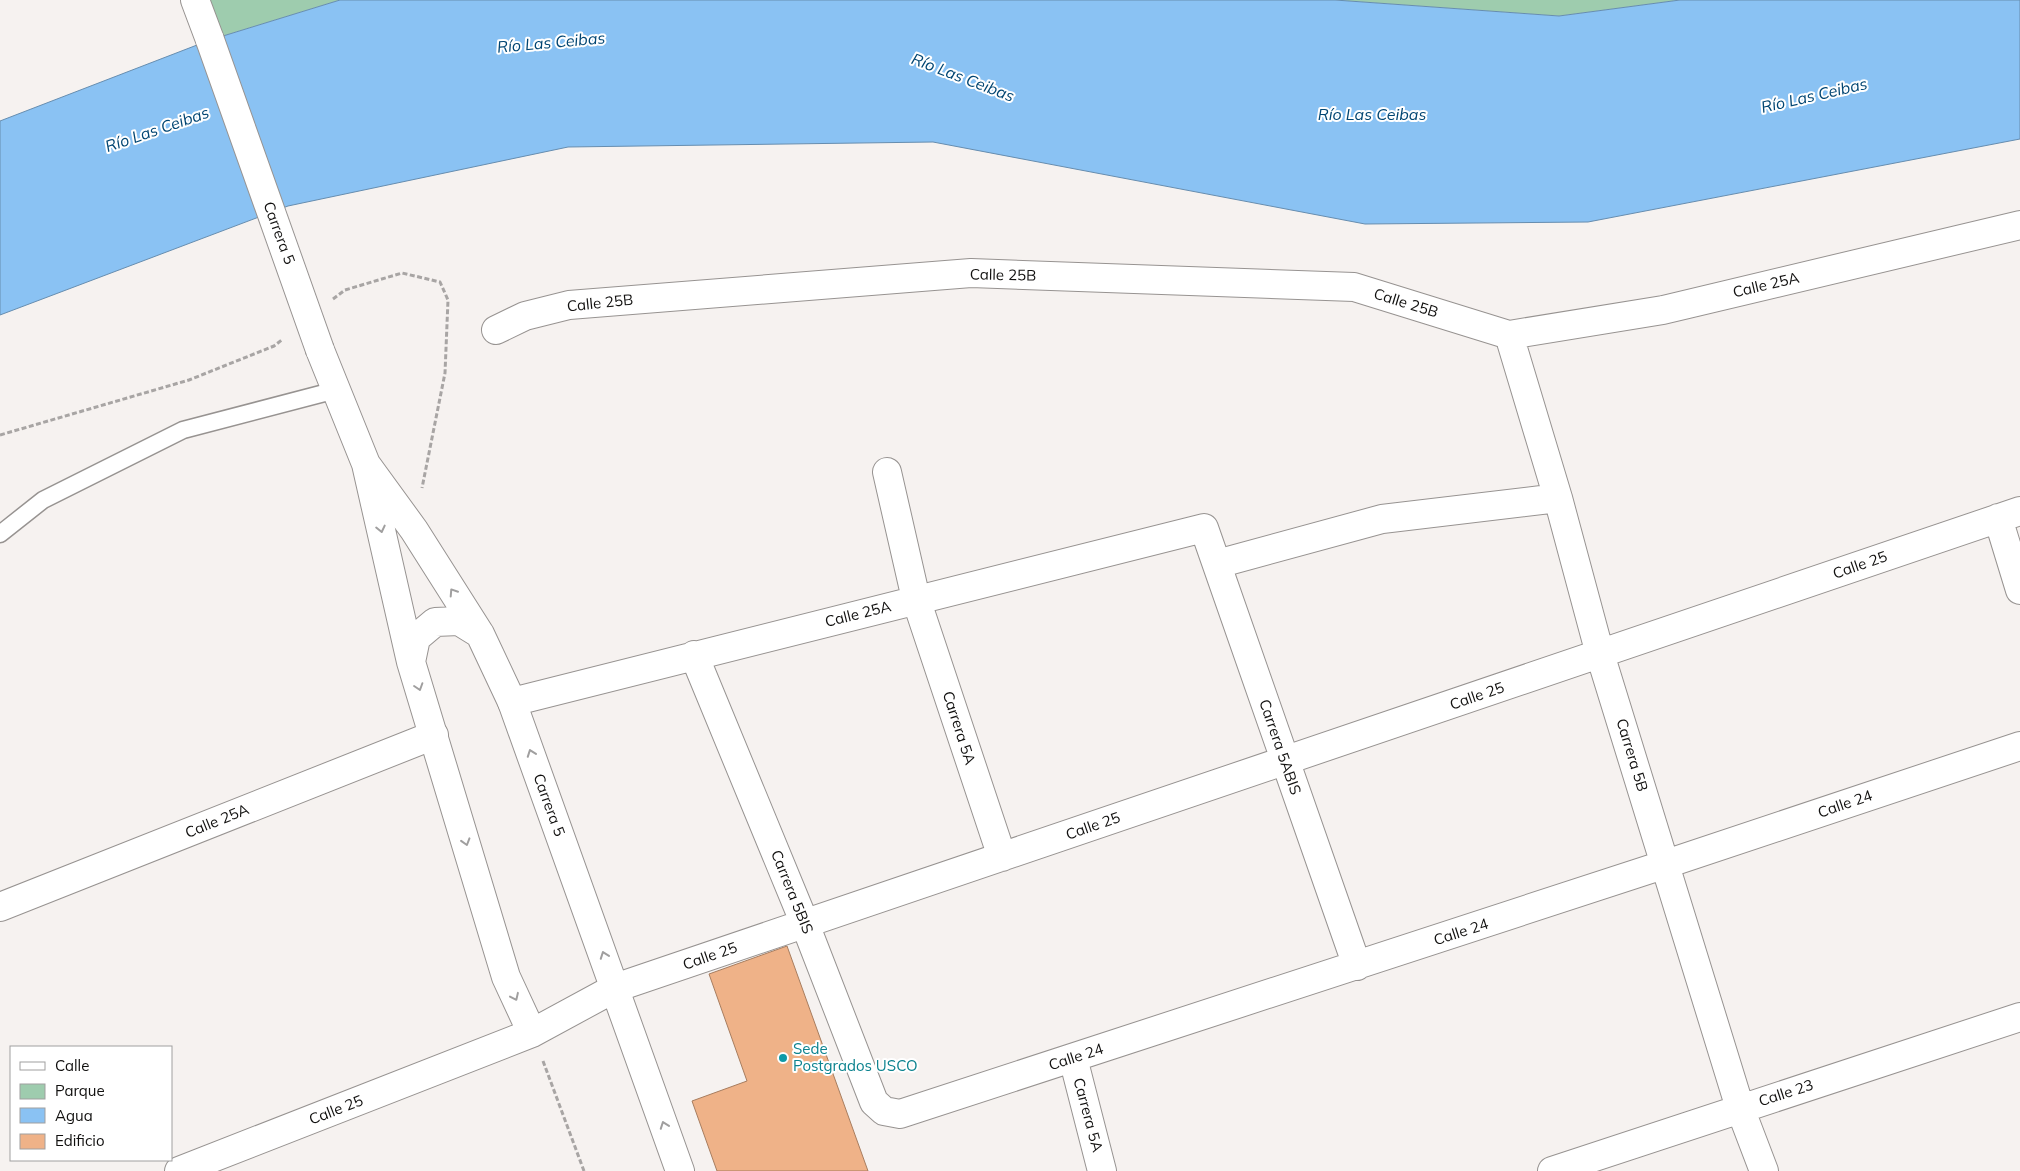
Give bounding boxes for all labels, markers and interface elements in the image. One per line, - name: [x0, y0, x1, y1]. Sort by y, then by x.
- water label: Río Las Ceibas: [496, 27, 606, 57]
- water label: Río Las Ceibas: [909, 48, 1017, 106]
- water label: Río Las Ceibas: [1759, 73, 1869, 117]
- water label: Río Las Ceibas: [102, 102, 212, 156]
- water label: Río Las Ceibas: [1318, 104, 1426, 124]
- street label: Carrera 5: [259, 199, 300, 267]
- street label: Calle 25B: [970, 264, 1036, 285]
- street label: Calle 25A: [1731, 268, 1801, 301]
- street label: Calle 25B: [1372, 284, 1441, 321]
- street label: Calle 25B: [566, 290, 634, 315]
- one-way arrow: [375, 525, 386, 534]
- street label: Calle 25: [1830, 546, 1890, 583]
- one-way arrow: [450, 588, 459, 597]
- street label: Calle 25A: [823, 596, 893, 631]
- street label: Calle 25: [1447, 677, 1507, 714]
- one-way arrow: [413, 682, 423, 691]
- street label: Carrera 5A: [939, 689, 980, 767]
- street label: Carrera 5ABIS: [1255, 697, 1306, 797]
- street label: Carrera 5B: [1612, 716, 1653, 794]
- one-way arrow: [527, 749, 537, 758]
- street label: Carrera 5: [529, 771, 570, 839]
- street label: Calle 24: [1815, 785, 1875, 822]
- street label: Calle 25A: [182, 799, 252, 842]
- street label: Calle 25: [1063, 807, 1123, 844]
- one-way arrow: [460, 838, 470, 846]
- street label: Carrera 5BIS: [767, 847, 818, 936]
- street label: Calle 24: [1431, 914, 1491, 949]
- street label: Calle 25: [680, 937, 740, 974]
- one-way arrow: [600, 952, 610, 960]
- one-way arrow: [509, 992, 520, 1001]
- place label: Sede Postgrados USCO: [793, 1039, 918, 1075]
- street label: Calle 24: [1046, 1039, 1106, 1074]
- legend: [10, 1046, 172, 1161]
- marker: Sede Postgrados USCO: [777, 1052, 789, 1064]
- text: Calle: [55, 1056, 89, 1075]
- street label: Calle 23: [1756, 1075, 1816, 1110]
- street label: Carrera 5A: [1069, 1076, 1108, 1154]
- text: Parque: [55, 1081, 105, 1100]
- street label: Calle 25: [306, 1091, 365, 1128]
- text: Agua: [55, 1106, 93, 1125]
- one-way arrow: [660, 1121, 670, 1130]
- text: Edificio: [55, 1131, 105, 1150]

